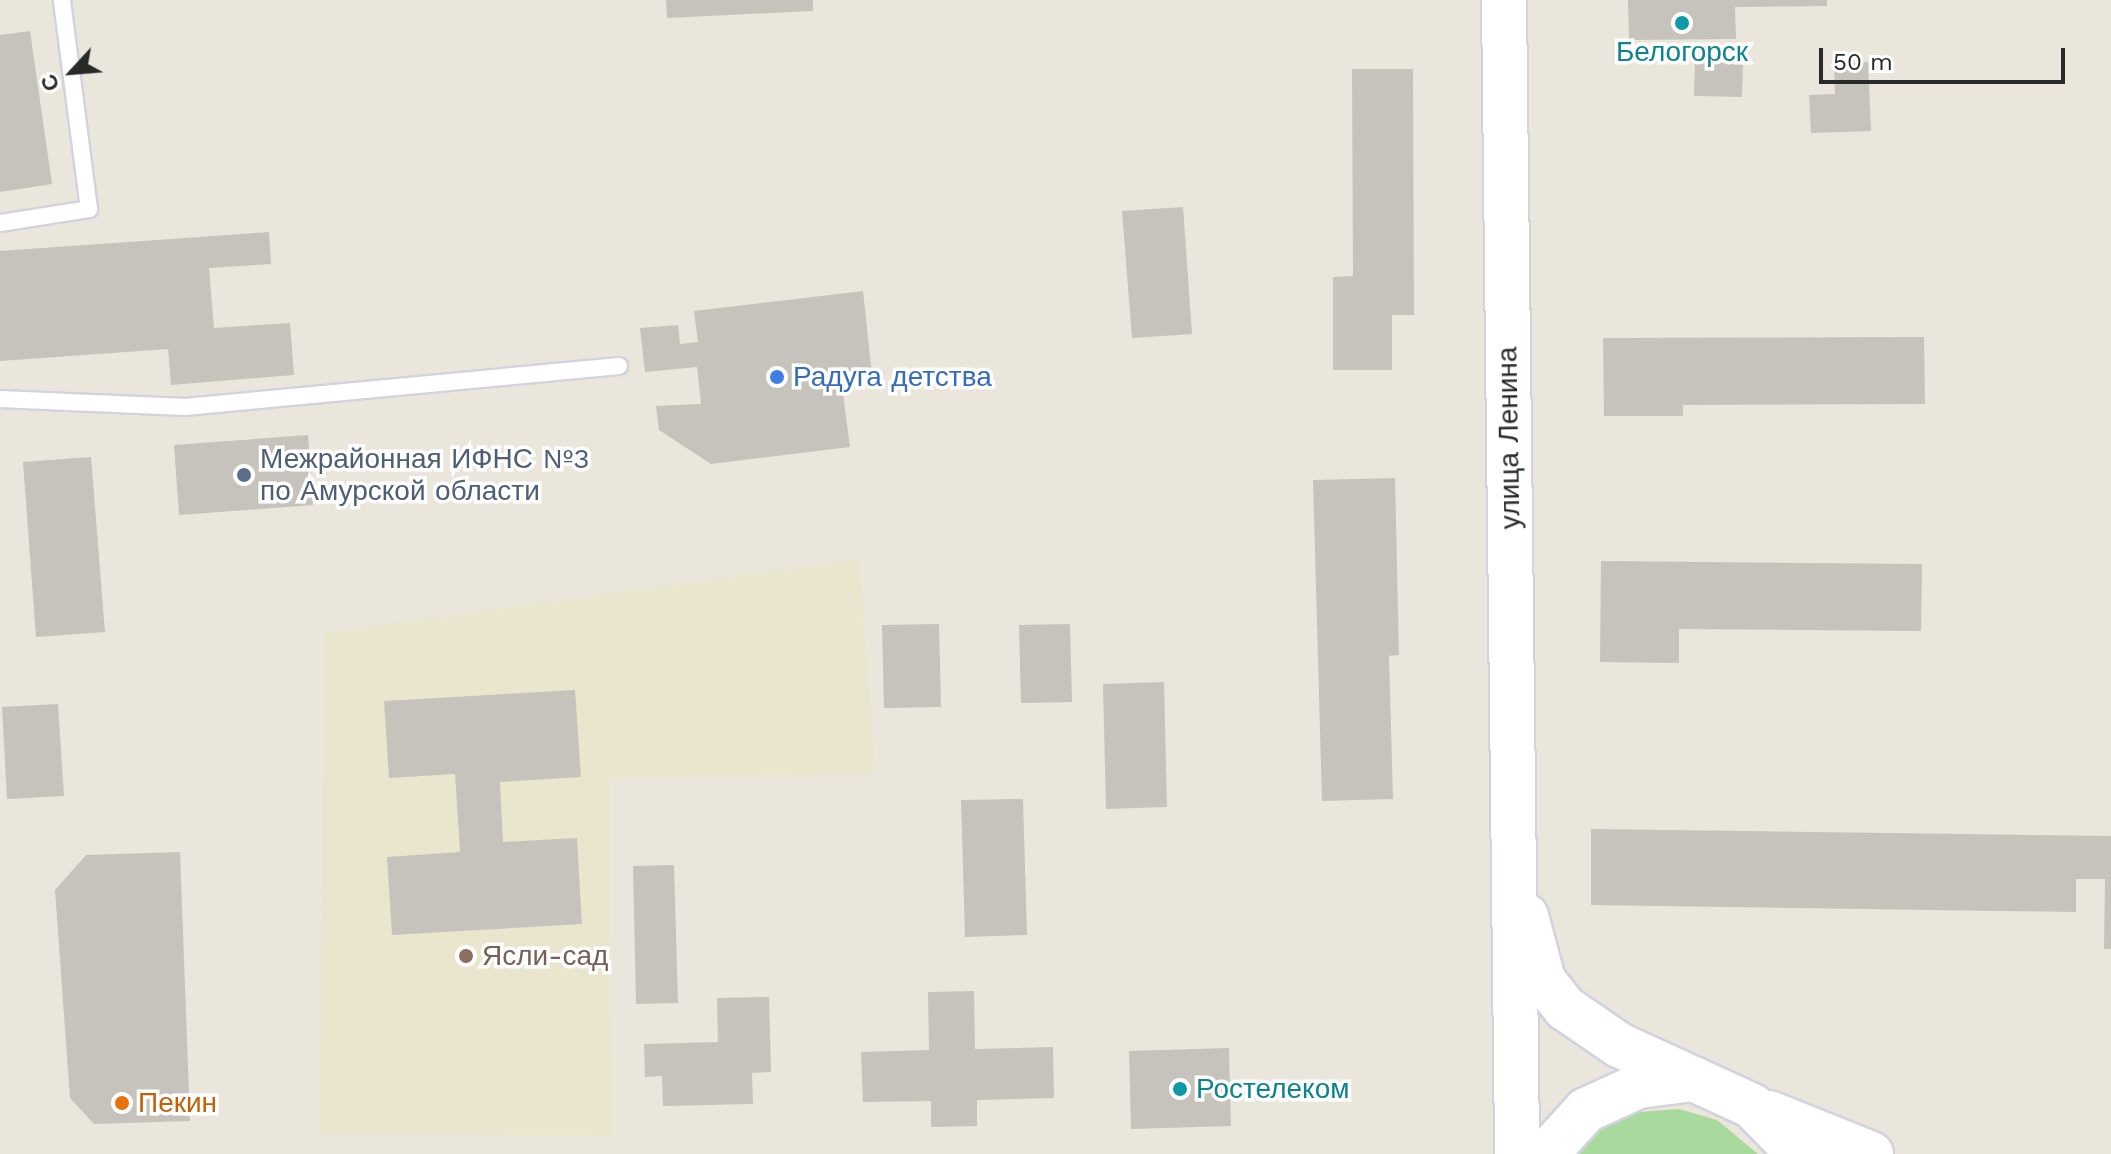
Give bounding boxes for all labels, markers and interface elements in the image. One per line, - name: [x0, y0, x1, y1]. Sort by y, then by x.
- marker: Белогорск: [1673, 14, 1691, 32]
- north arrow: [32, 32, 112, 112]
- scale bar: [1823, 32, 2069, 82]
- place label: Белогорск: [1616, 35, 1748, 69]
- text: 50 m: [1833, 48, 1893, 76]
- text: С: [35, 70, 65, 95]
- street label: улица Ленина: [1491, 346, 1527, 530]
- place label: Радуга детства: [793, 360, 992, 394]
- marker: Радуга детства: [768, 368, 786, 386]
- place label: Межрайонная ИФНС №3 по Амурской области: [260, 442, 590, 508]
- marker: Межрайонная ИФНС №3 по Амурской области: [235, 466, 253, 484]
- place label: Ясли-сад: [482, 939, 608, 973]
- marker: Ясли-сад: [457, 947, 475, 965]
- place label: Ростелеком: [1196, 1072, 1349, 1106]
- marker: Ростелеком: [1171, 1080, 1189, 1098]
- place label: Пекин: [138, 1086, 217, 1120]
- marker: Пекин: [113, 1094, 131, 1112]

